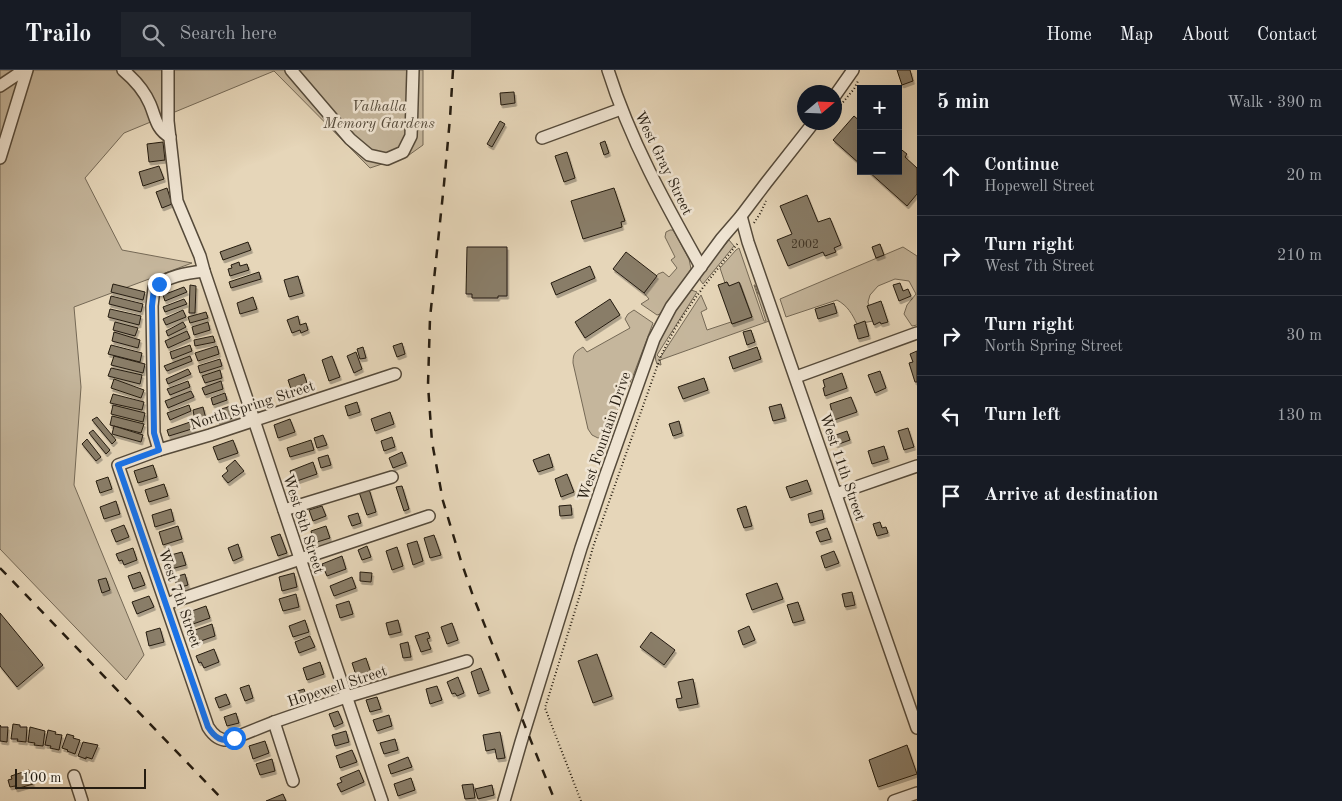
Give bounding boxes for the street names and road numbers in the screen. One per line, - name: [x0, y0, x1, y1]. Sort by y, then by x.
- street label: West Gray Street: [631, 109, 694, 218]
- street label: West Fountain Drive: [576, 370, 635, 503]
- street label: North Spring Street: [188, 379, 317, 434]
- street label: West 11th Street: [816, 412, 867, 523]
- street label: West 8th Street: [279, 473, 326, 576]
- street label: West 7th Street: [155, 547, 203, 650]
- street label: Hopewell Street: [286, 664, 389, 711]

